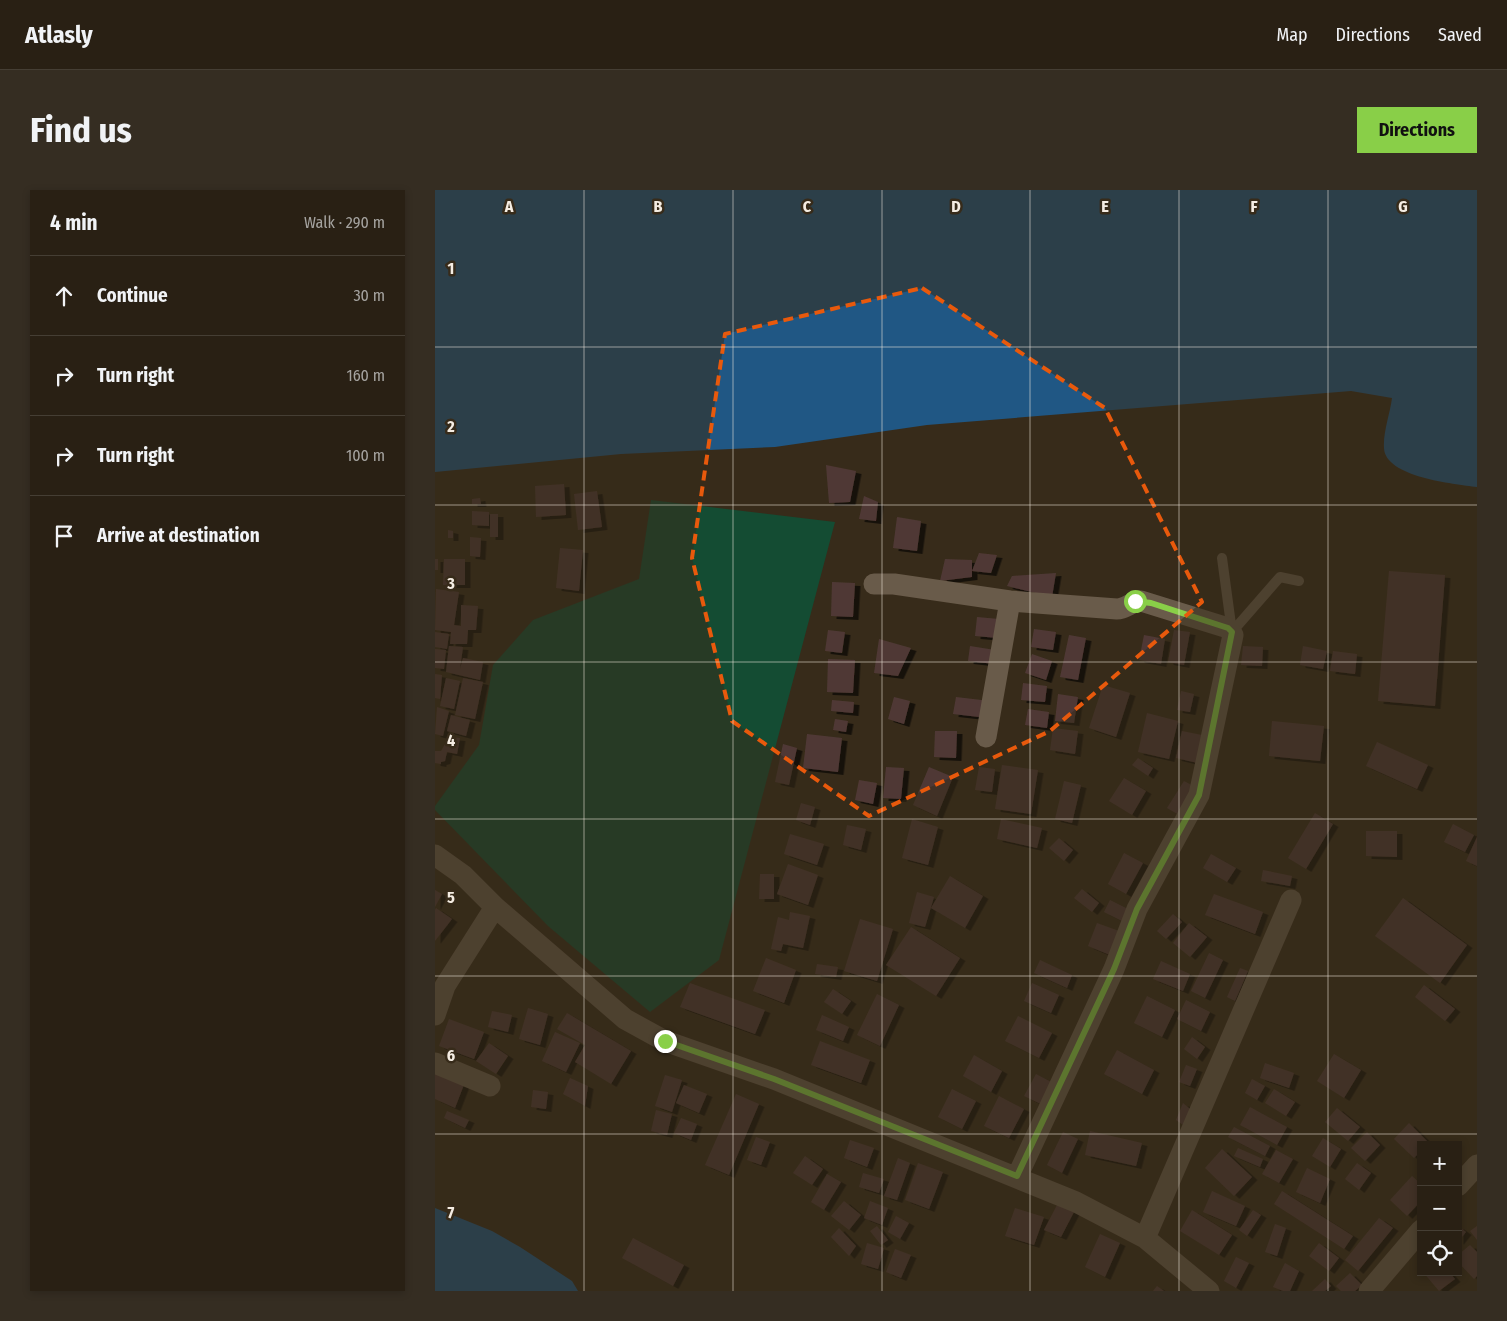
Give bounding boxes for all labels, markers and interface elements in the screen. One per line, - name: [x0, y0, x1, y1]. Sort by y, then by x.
- text: Atlasly: [25, 21, 93, 49]
- text: Map: [1276, 24, 1308, 46]
- text: Directions: [1336, 24, 1410, 46]
- text: Saved: [1438, 24, 1482, 46]
- button: Directions: [1357, 107, 1477, 153]
- text: Find us: [30, 109, 132, 151]
- text: A: [504, 197, 514, 216]
- text: B: [654, 197, 663, 216]
- text: C: [803, 197, 812, 216]
- text: D: [951, 197, 961, 216]
- text: E: [1101, 197, 1109, 216]
- text: F: [1250, 197, 1258, 216]
- text: G: [1398, 197, 1408, 216]
- text: 4 min: [50, 210, 98, 236]
- text: Walk · 290 m: [304, 213, 385, 232]
- text: 1: [448, 259, 454, 278]
- icon: ahead: [50, 282, 78, 310]
- text: Continue: [97, 284, 168, 307]
- text: 30 m: [353, 286, 385, 305]
- icon: right: [50, 362, 78, 390]
- text: Turn right: [97, 364, 174, 387]
- text: 160 m: [346, 366, 385, 385]
- text: 2: [446, 417, 455, 436]
- icon: right: [50, 442, 78, 470]
- text: Turn right: [97, 444, 174, 467]
- text: 100 m: [346, 446, 385, 465]
- icon: arrive: [50, 522, 78, 550]
- text: Arrive at destination: [97, 524, 260, 547]
- text: 3: [446, 574, 455, 593]
- route start: [1124, 590, 1147, 613]
- text: 4: [447, 731, 455, 750]
- text: 5: [447, 888, 455, 907]
- route end: [654, 1030, 677, 1053]
- text: 6: [447, 1046, 455, 1065]
- map controls: [1417, 1141, 1462, 1276]
- button: +: [1417, 1141, 1462, 1186]
- button: −: [1417, 1186, 1462, 1231]
- text: 7: [448, 1203, 455, 1222]
- button: locate: [1417, 1231, 1462, 1276]

